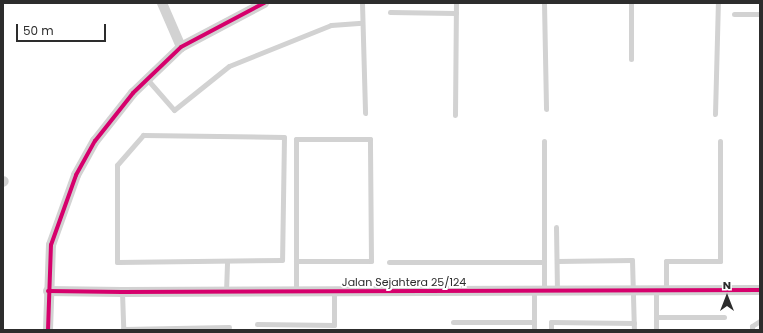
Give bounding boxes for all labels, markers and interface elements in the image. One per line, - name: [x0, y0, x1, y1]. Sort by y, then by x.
- scale bar: [18, 16, 108, 42]
- text: 50 m: [23, 22, 54, 39]
- street label: Jalan Sejahtera 25/124: [342, 275, 466, 289]
- north arrow: [707, 277, 747, 317]
- text: N: [723, 277, 731, 293]

